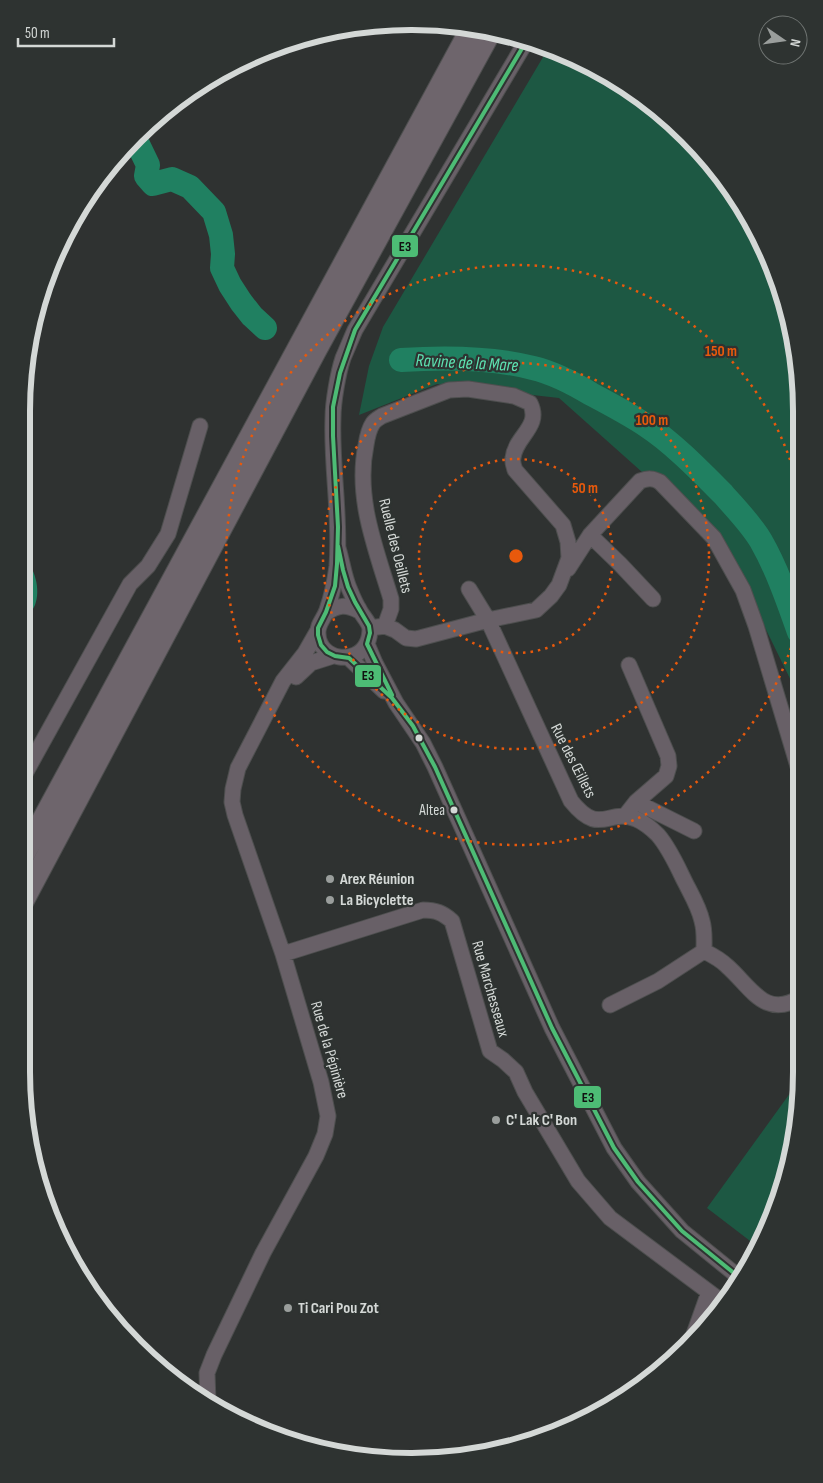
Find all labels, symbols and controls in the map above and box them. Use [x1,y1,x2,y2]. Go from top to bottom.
scale bar [18,15,114,47]
north arrow [758,15,808,65]
text: 50 m [25,24,50,43]
text: N [786,37,804,48]
line badge: E3 [391,234,419,258]
text: E3 [399,238,411,255]
text: 150 m [705,342,737,361]
water label: Ravine de la Mare [415,350,519,376]
text: 100 m [636,411,668,430]
text: 50 m [572,479,598,498]
street label: Ruelle des Oeillets [374,497,416,596]
centre of rings [507,547,525,565]
line badge: E3 [354,664,382,688]
text: E3 [362,667,374,684]
street label: Rue des Œillets [546,721,600,802]
unlabelled marker [414,733,424,743]
place label: Altea [418,801,445,820]
marker: Altea [449,805,459,815]
place label: Arex Réunion [339,870,414,889]
marker: Arex Réunion [324,873,336,885]
place label: La Bicyclette [340,891,414,910]
marker: La Bicyclette [324,894,336,906]
street label: Rue Marchesseaux [467,939,513,1039]
street label: Rue de la Pépinière [306,999,352,1101]
line badge: E3 [573,1085,602,1109]
text: E3 [582,1089,594,1106]
place label: C' Lak C' Bon [506,1111,577,1130]
marker: C' Lak C' Bon [490,1114,502,1126]
place label: Ti Cari Pou Zot [298,1299,379,1318]
marker: Ti Cari Pou Zot [282,1302,294,1314]

